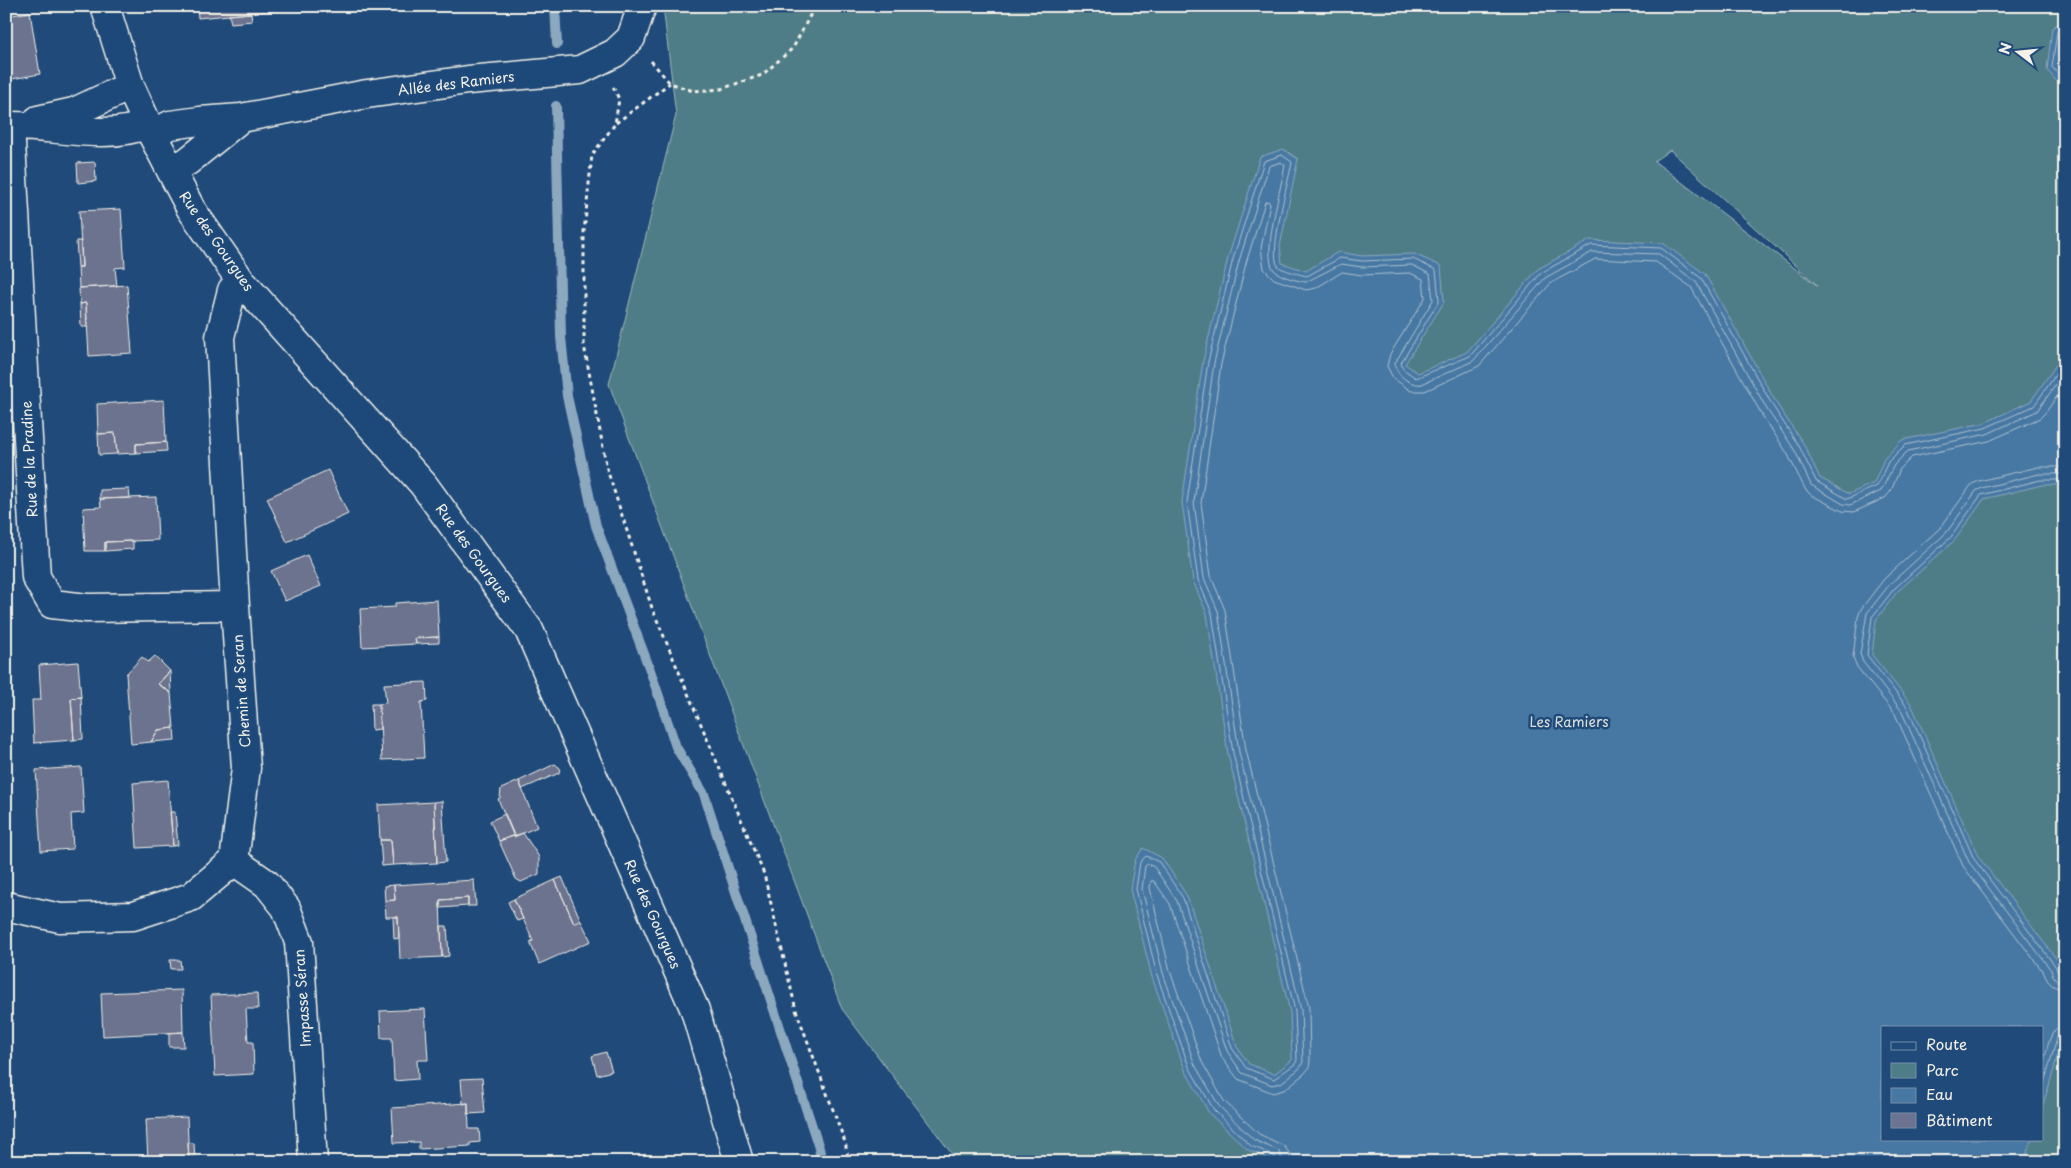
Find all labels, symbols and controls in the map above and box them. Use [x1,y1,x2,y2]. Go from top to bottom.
north arrow [1994,28,2044,78]
text: N [1993,40,2017,57]
street label: Allée des Ramiers [396,65,516,101]
street label: Rue des Gourgues [175,187,259,295]
street label: Rue de la Pradine [15,400,43,518]
street label: Rue des Gourgues [431,499,517,607]
street label: Chemin de Seran [227,634,255,748]
park label: Les Ramiers [1529,711,1609,732]
street label: Rue des Gourgues [619,856,687,972]
street label: Impasse Séran [288,948,316,1048]
legend [1881,1026,2044,1140]
text: Route [1926,1032,1967,1055]
text: Parc [1926,1058,1959,1081]
text: Eau [1926,1082,1953,1105]
text: Bâtiment [1926,1108,1993,1131]

